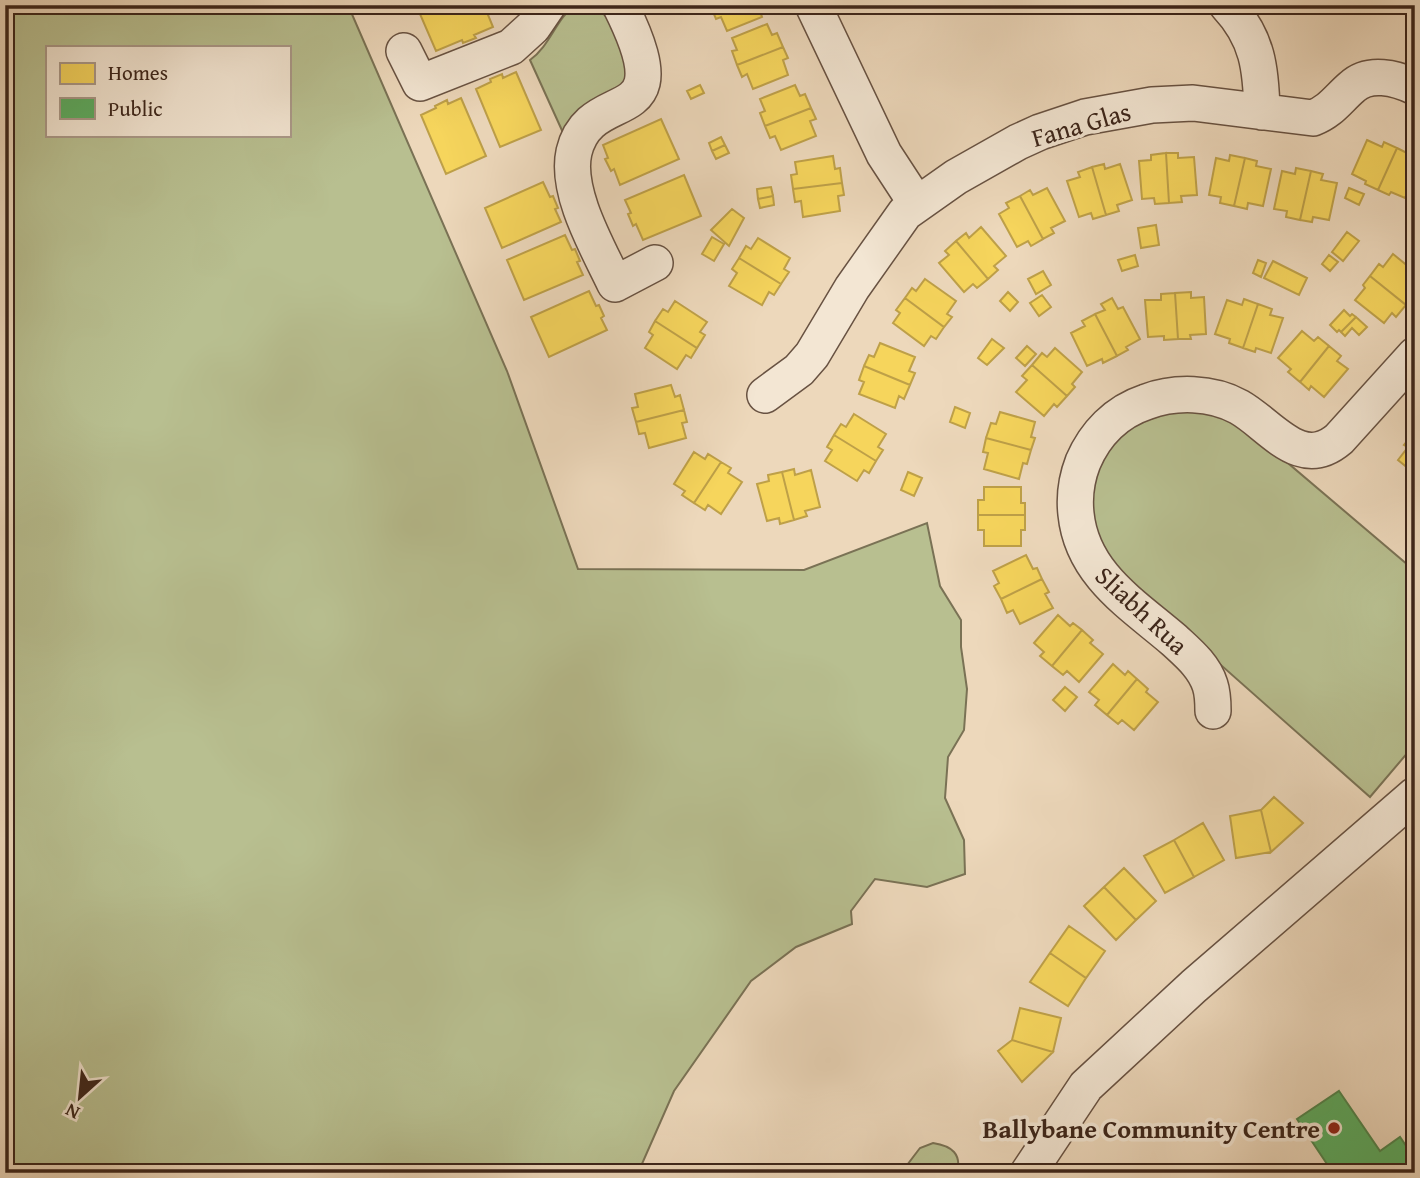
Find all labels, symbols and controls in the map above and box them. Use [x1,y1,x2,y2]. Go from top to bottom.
legend [46,46,290,136]
text: Homes [108,57,168,88]
street label: Fana Glas [1027,91,1135,157]
text: Public [108,93,163,124]
street label: Sliabh Rua [1087,557,1198,664]
north arrow [46,1062,116,1132]
text: N [60,1097,84,1128]
place label: Ballybane Community Centre [982,1109,1320,1148]
marker: Ballybane Community Centre [1326,1120,1342,1136]

